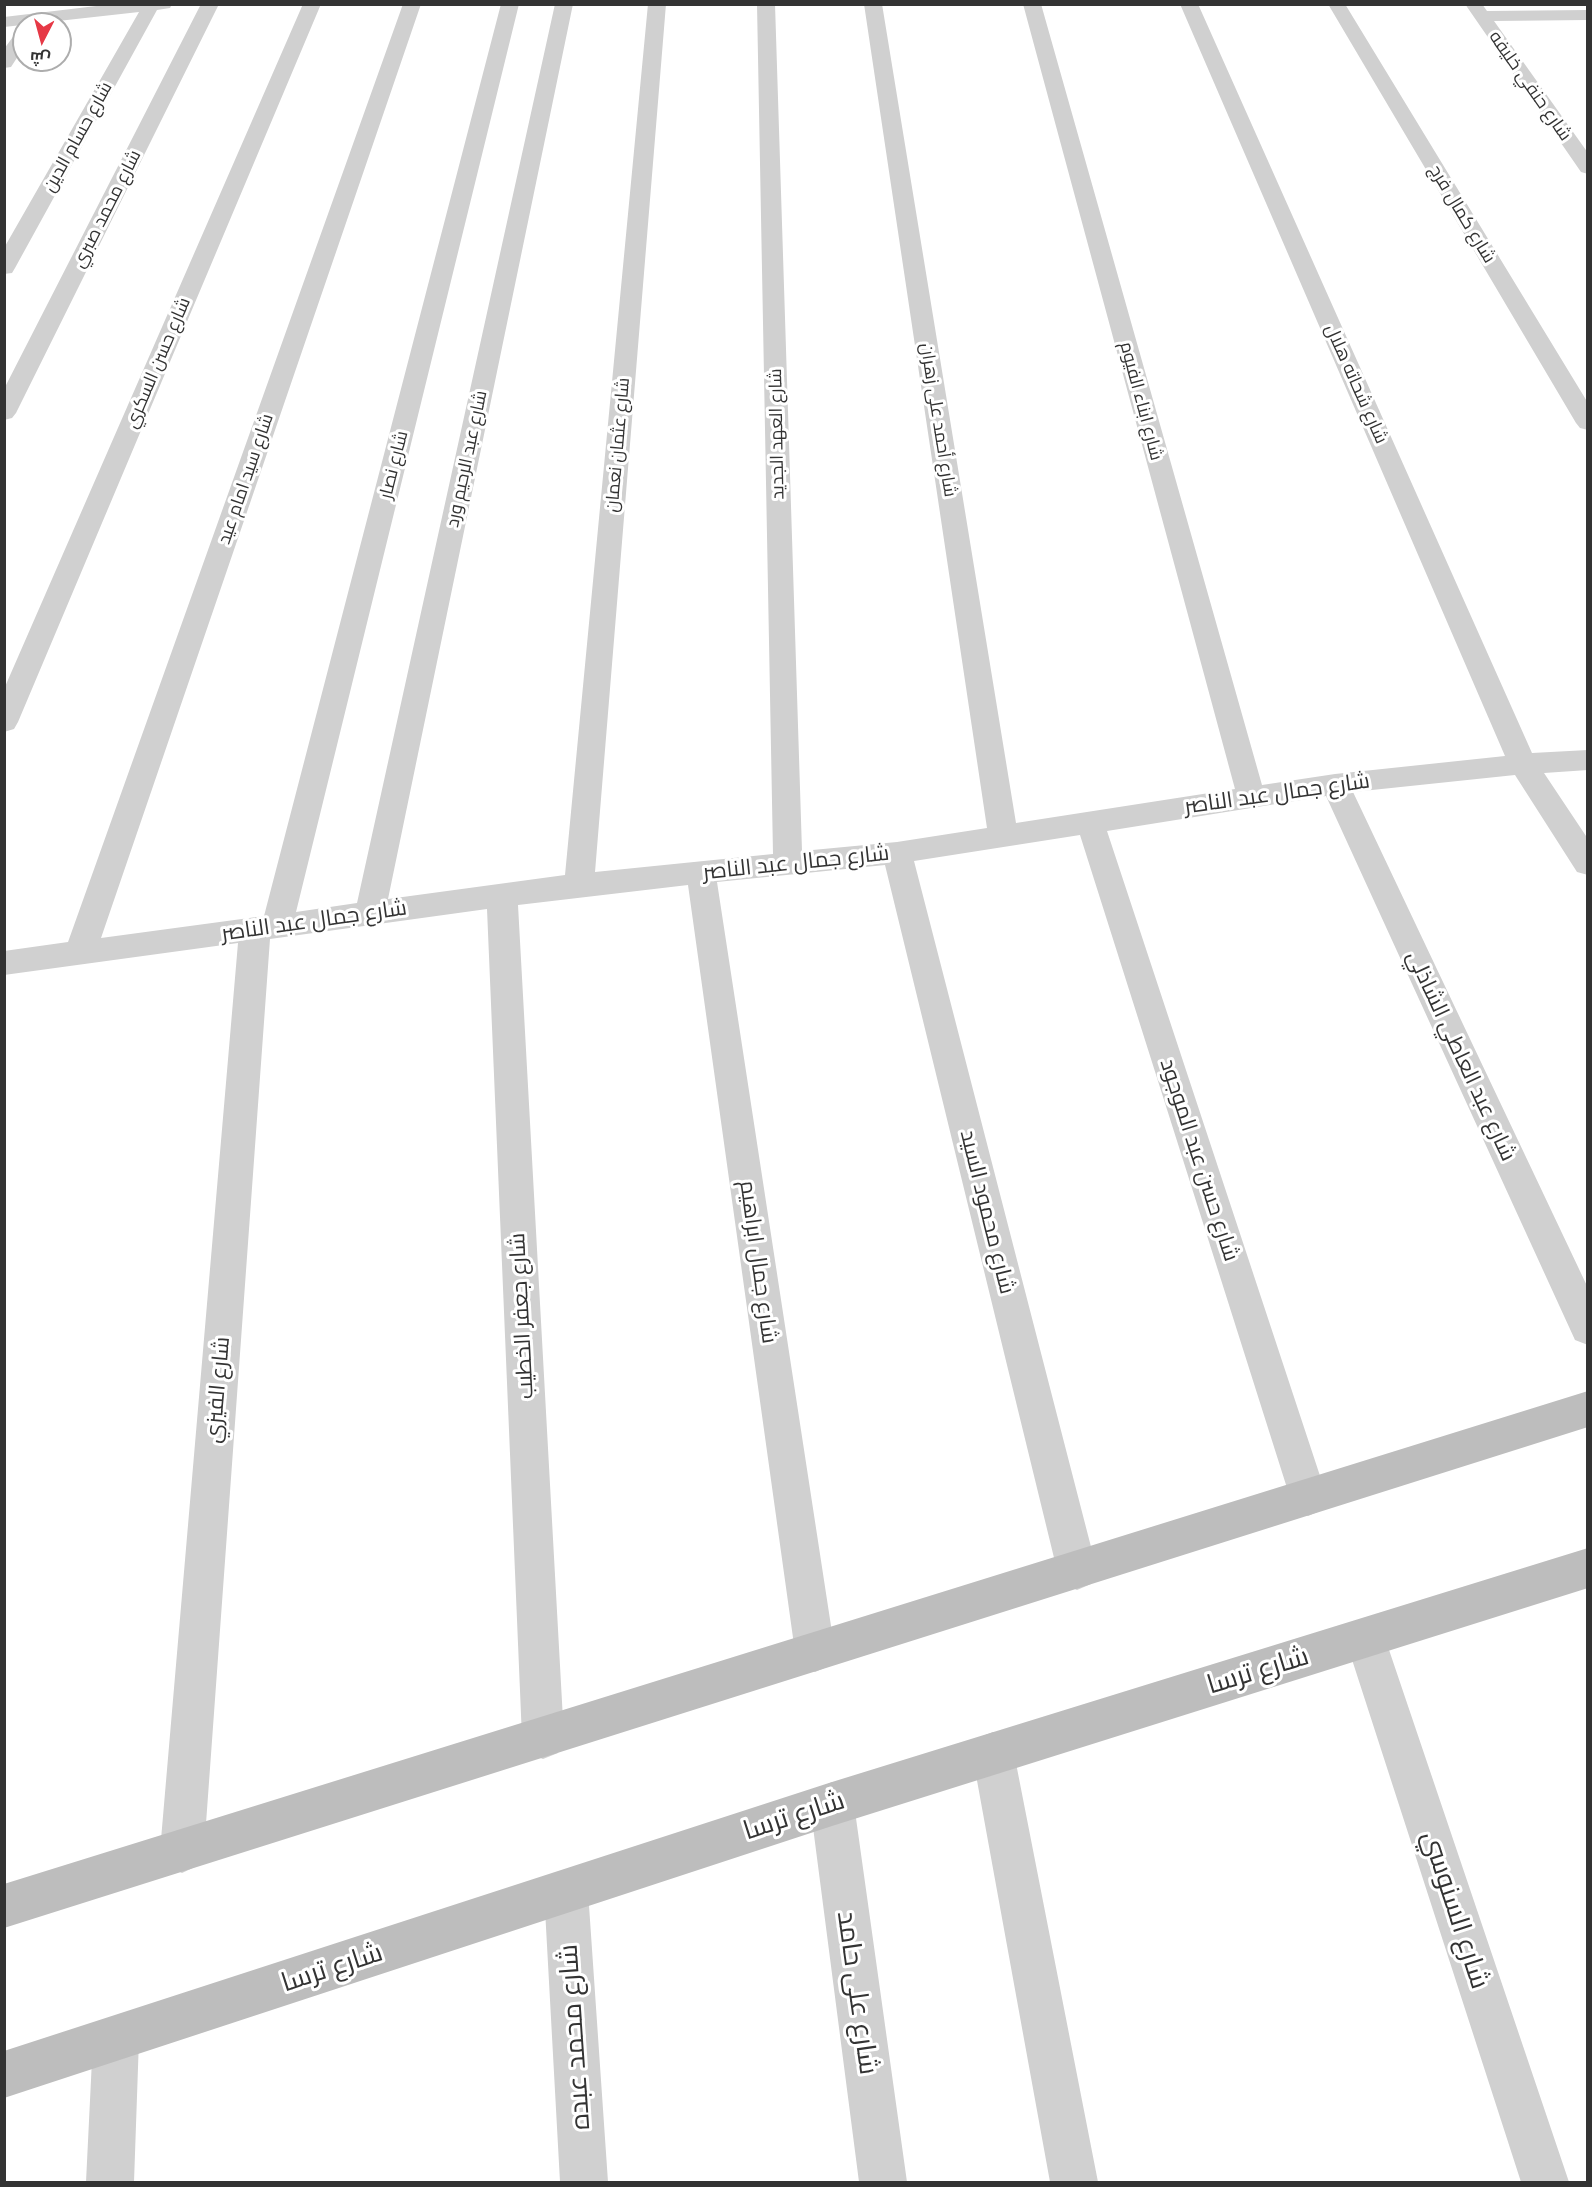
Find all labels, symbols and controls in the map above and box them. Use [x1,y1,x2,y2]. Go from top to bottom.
north arrow [12,12,72,72]
street label: شارع حنفي خليفه [1484,27,1576,145]
text: ش [29,48,51,69]
street label: شارع حسام الدين [39,78,117,196]
street label: شارع محمد صبري [68,146,146,272]
street label: شارع كمال فرج [1424,161,1500,267]
street label: شارع حسن السكري [121,294,195,432]
street label: شارع شحاته هلال [1320,321,1392,447]
street label: شارع ابناء الفيوم [1115,339,1167,463]
street label: شارع أحمد على زهران [915,341,961,499]
street label: شارع العهد الجديد [765,368,789,500]
street label: شارع عثمان نعمان [601,377,635,513]
street label: شارع عبد الرحيم ورد [442,389,492,529]
street label: شارع سيد امام عيد [214,411,278,547]
street label: شارع نصار [375,429,413,501]
street label: شارع جمال عبد الناصر [1182,768,1372,820]
street label: شارع جمال عبد الناصر [702,840,890,886]
street label: شارع جمال عبد الناصر [219,895,409,947]
street label: شارع عبد العاطي الشاذلي [1401,947,1521,1165]
street label: شارع حسن عبد الموجود [1154,1055,1244,1265]
street label: شارع محمود السيد [954,1127,1020,1297]
street label: شارع جمال ابراهيم [733,1179,783,1345]
street label: شارع جعفر الخطيب [504,1232,540,1400]
street label: شارع الفيزي [200,1336,236,1444]
street label: شارع ترسا [1203,1640,1313,1702]
street label: شارع ترسا [739,1784,849,1848]
street label: شارع السنوسي [1414,1827,1496,1993]
street label: شارع على حامد [829,1909,885,2077]
street label: شارع ترسا [277,1936,387,2000]
street label: شارع محمد عبده [552,1943,598,2131]

